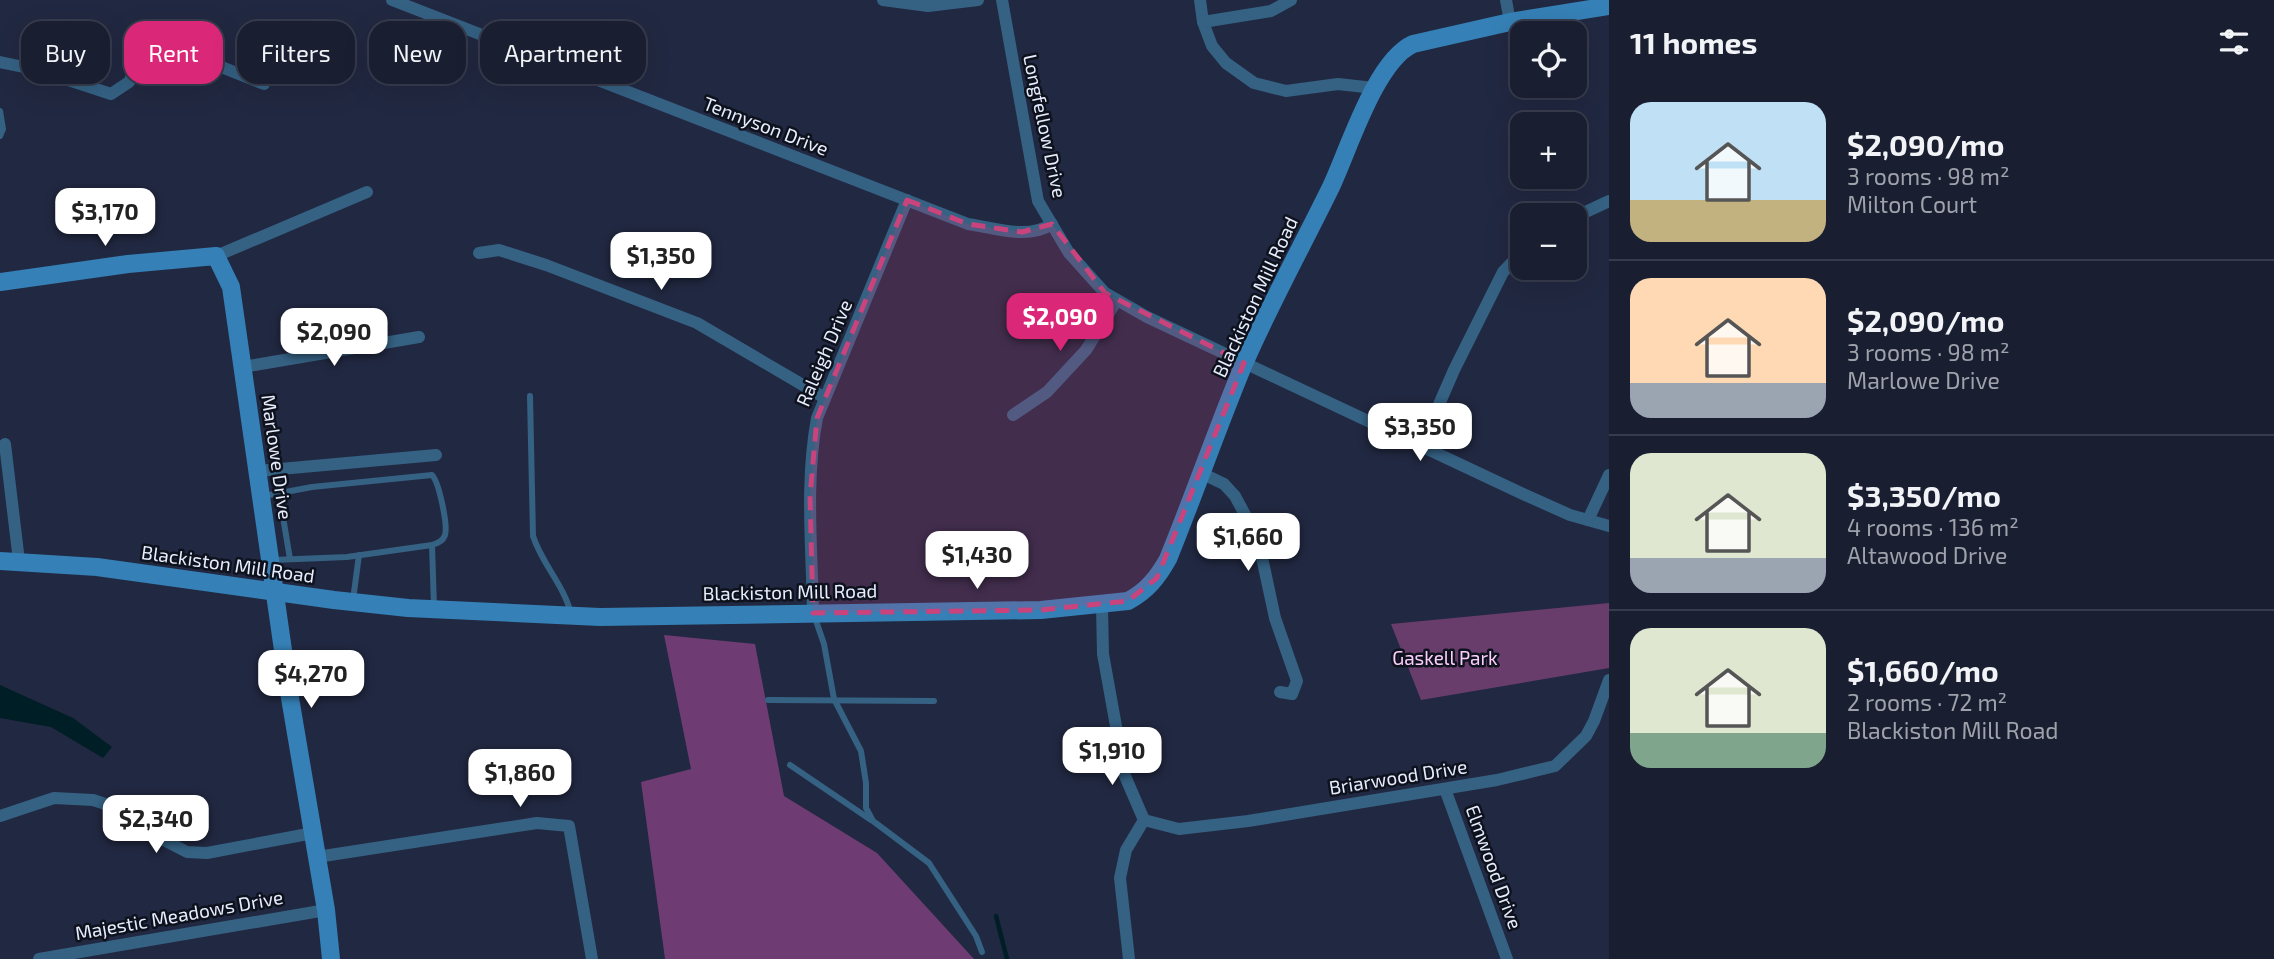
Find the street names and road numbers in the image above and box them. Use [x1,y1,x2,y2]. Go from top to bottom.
street label: Longfellow Drive [1019,52,1072,200]
street label: Tennyson Drive [700,91,832,160]
street label: Blackiston Mill Road [1207,213,1302,381]
street label: Raleigh Drive [791,296,856,410]
street label: Marlowe Drive [257,393,298,521]
street label: Blackiston Mill Road [140,540,316,587]
street label: Blackiston Mill Road [702,578,878,605]
street label: Briarwood Drive [1327,754,1469,799]
street label: Elmwood Drive [1461,802,1528,932]
street label: Majestic Meadows Drive [73,885,285,944]

